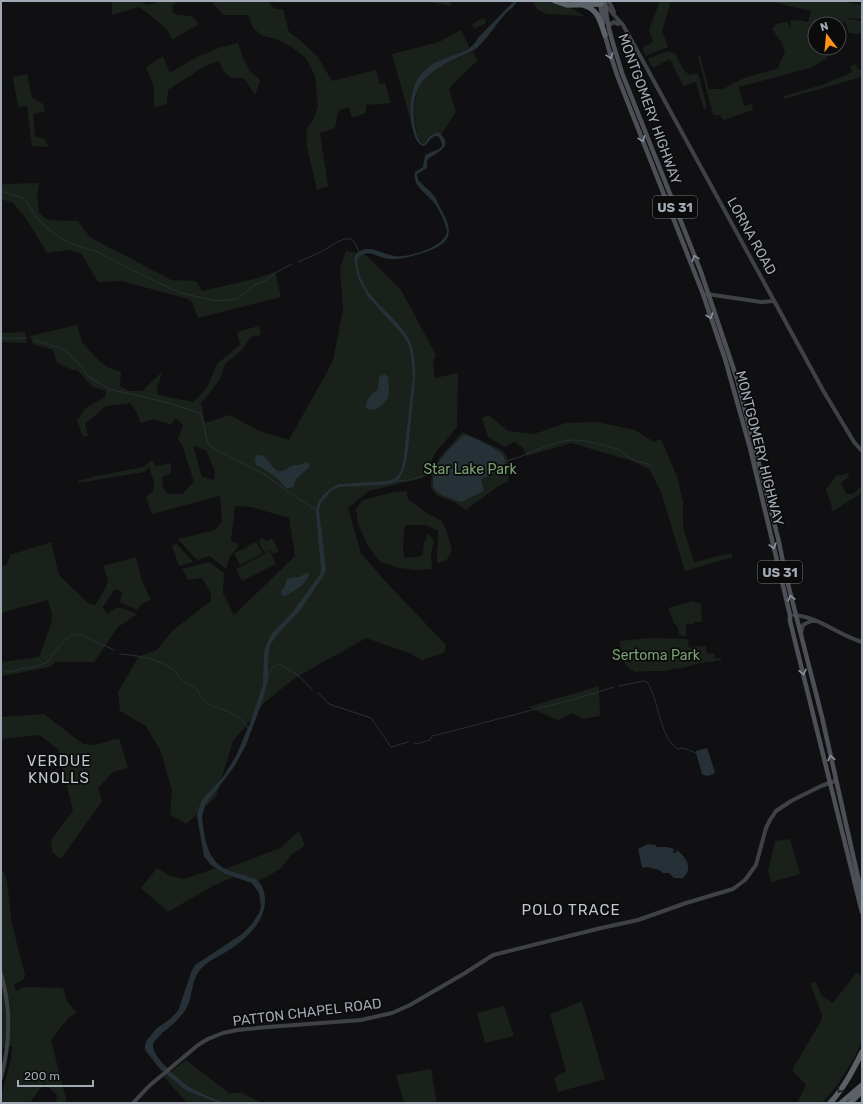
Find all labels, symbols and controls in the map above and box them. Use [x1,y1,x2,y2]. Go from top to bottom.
north arrow [807,16,847,56]
text: N [819,20,830,34]
street label: MONTGOMERY HIGHWAY [614,31,685,187]
one-way arrow [606,52,614,59]
one-way arrow [637,134,645,142]
street label: LORNA ROAD [723,194,780,278]
road number: US 31 [653,196,697,218]
one-way arrow [691,255,699,262]
one-way arrow [706,312,714,319]
street label: MONTGOMERY HIGHWAY [732,369,787,527]
park label: Star Lake Park [423,461,517,478]
one-way arrow [769,543,777,549]
road number: US 31 [758,561,802,583]
one-way arrow [788,595,796,601]
park label: Sertoma Park [612,647,701,664]
one-way arrow [799,669,807,675]
district label: VERDUE KNOLLS [27,752,91,787]
one-way arrow [827,755,835,761]
district label: POLO TRACE [522,901,620,919]
street label: PATTON CHAPEL ROAD [232,995,383,1030]
scale bar [18,1062,93,1088]
text: 200 m [24,1069,60,1083]
one-way arrow [838,1086,845,1093]

